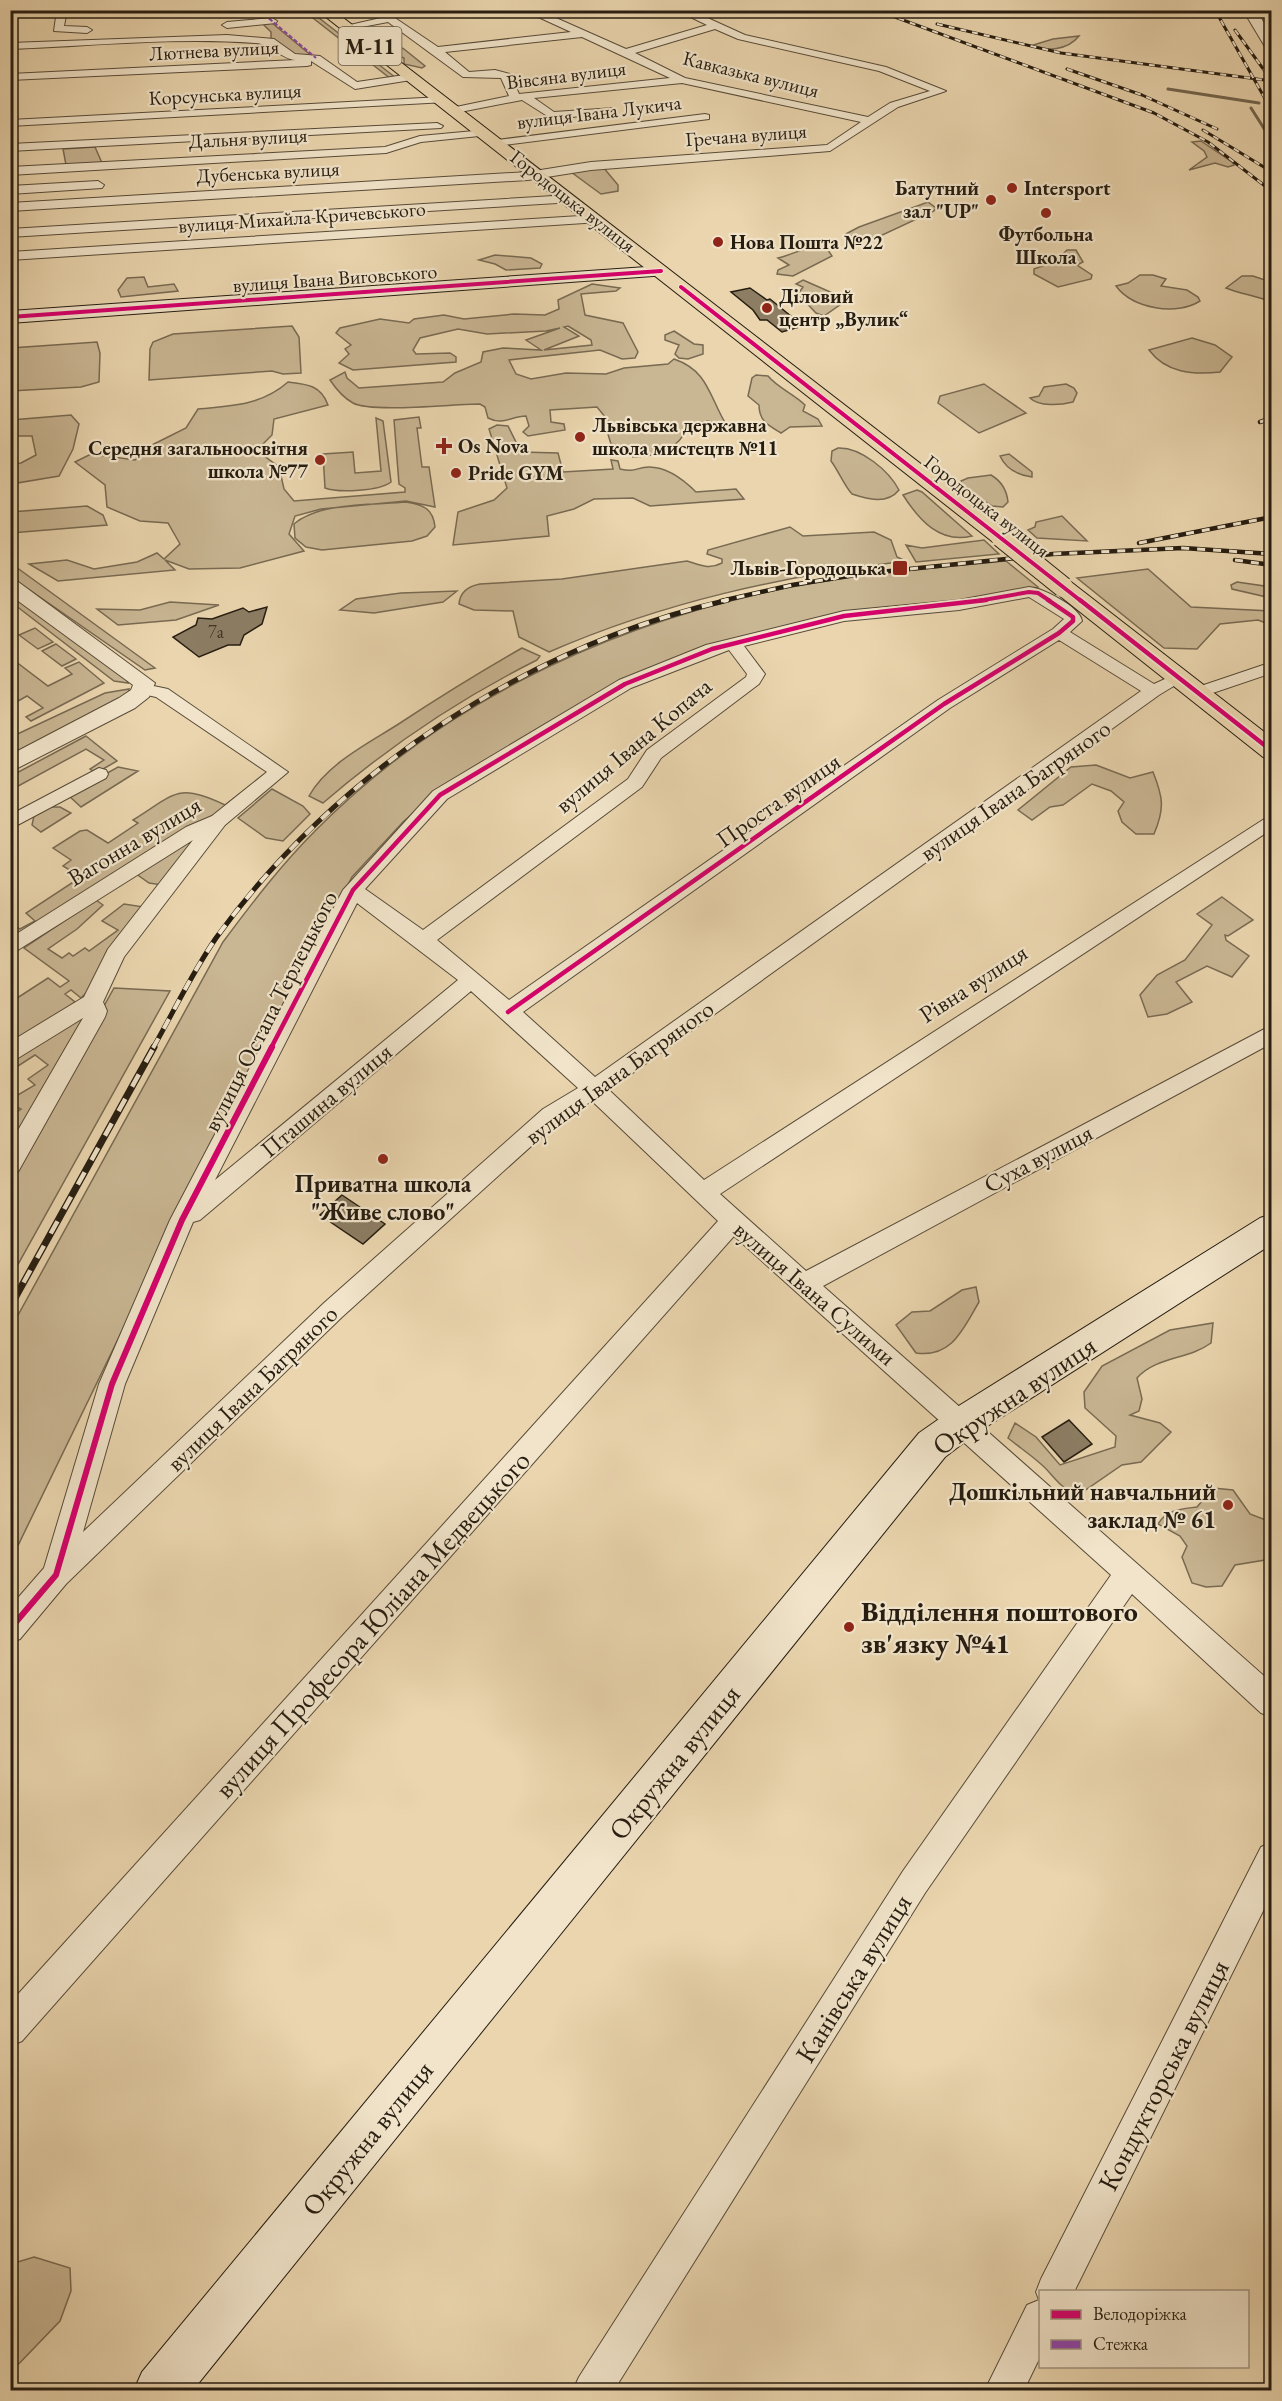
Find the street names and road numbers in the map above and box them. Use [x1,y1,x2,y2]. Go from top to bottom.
road number: М-11 [338,27,401,65]
street label: Лютнева вулиця [148,34,280,66]
street label: Кавказька вулиця [680,45,822,103]
street label: Вівсяна вулиця [505,55,627,95]
street label: Корсунська вулиця [148,77,302,111]
street label: вулиця Івана Лукича [515,89,683,135]
street label: Гречана вулиця [684,118,808,152]
street label: Дальня вулиця [188,122,308,154]
street label: Городоцька вулиця [505,144,641,258]
street label: Дубенська вулиця [196,155,340,189]
street label: вулиця Михайла Кричевського [177,195,427,239]
street label: вулиця Івана Виговського [232,258,438,298]
street label: Городоцька вулиця [919,449,1055,563]
street label: вулиця Івана Копача [548,670,718,820]
street label: вулиця Івана Багряного [913,712,1117,868]
street label: Проста вулиця [710,746,847,854]
street label: Вагонна вулиця [62,789,207,893]
street label: вулиця Остапа Терлецького [196,885,344,1137]
street label: Рівна вулиця [913,936,1033,1030]
street label: вулиця Івана Багряного [518,993,720,1151]
street label: Пташина вулиця [254,1036,398,1164]
street label: Суха вулиця [978,1116,1098,1200]
street label: вулиця Івана Сулими [727,1214,903,1372]
street label: вулиця Івана Багряного [160,1298,344,1478]
street label: Окружна вулиця [925,1327,1103,1463]
street label: вулиця Професора Юліана Медвецького [206,1443,538,1805]
street label: Окружна вулиця [600,1677,748,1847]
street label: Канівська вулиця [787,1887,919,2069]
street label: Кондукторська вулиця [1089,1953,1237,2197]
street label: Окружна вулиця [293,2053,441,2223]

